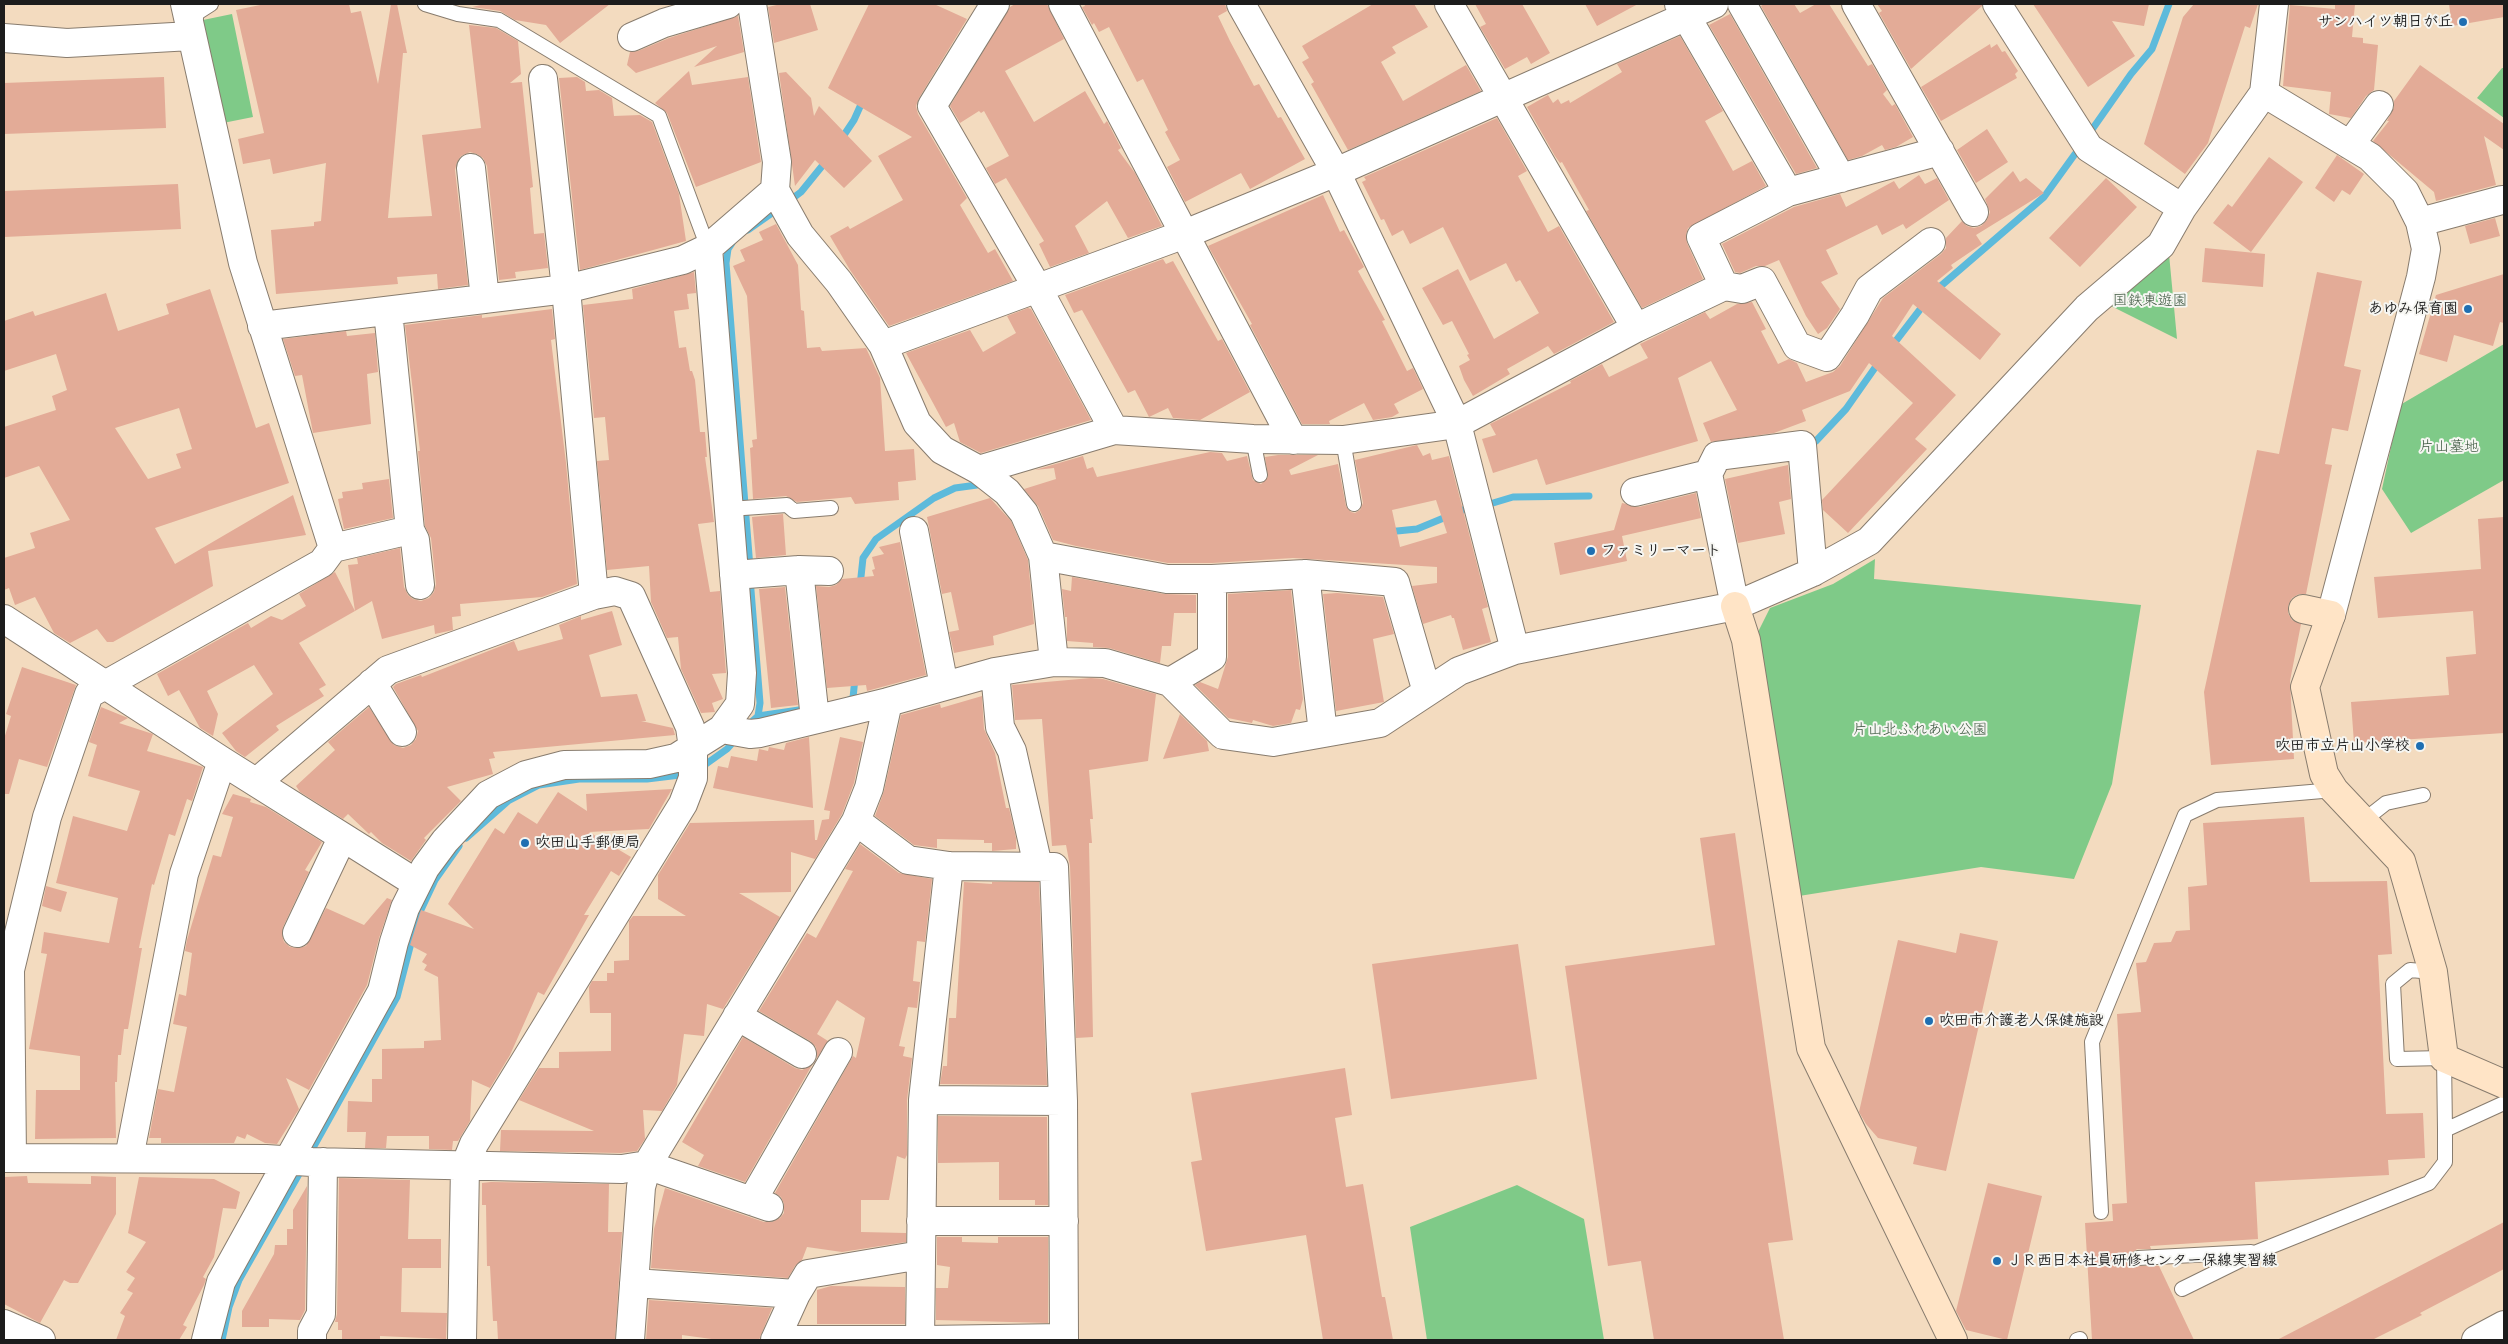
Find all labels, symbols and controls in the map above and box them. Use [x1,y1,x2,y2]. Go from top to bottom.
place label: サンハイツ朝日が丘 [2318,13,2453,31]
marker: サンハイツ朝日が丘 [2457,16,2469,28]
park label: 国鉄東遊園 [2113,292,2187,310]
place label: あゆみ保育園 [2368,300,2458,318]
marker: あゆみ保育園 [2462,303,2474,315]
park label: 片山墓地 [2419,438,2479,456]
place label: ファミリーマート [1601,542,1721,560]
marker: ファミリーマート [1585,545,1597,557]
park label: 片山北ふれあい公園 [1853,721,1987,739]
place label: 吹田市立片山小学校 [2275,737,2410,755]
marker: 吹田市立片山小学校 [2414,740,2426,752]
place label: 吹田山手郵便局 [535,834,640,852]
marker: 吹田山手郵便局 [519,837,531,849]
place label: 吹田市介護老人保健施設 [1939,1012,2104,1030]
marker: 吹田市介護老人保健施設 [1923,1015,1935,1027]
place label: ＪＲ西日本社員研修センター保線実習線 [2007,1252,2277,1270]
marker: ＪＲ西日本社員研修センター保線実習線 [1991,1255,2003,1267]

